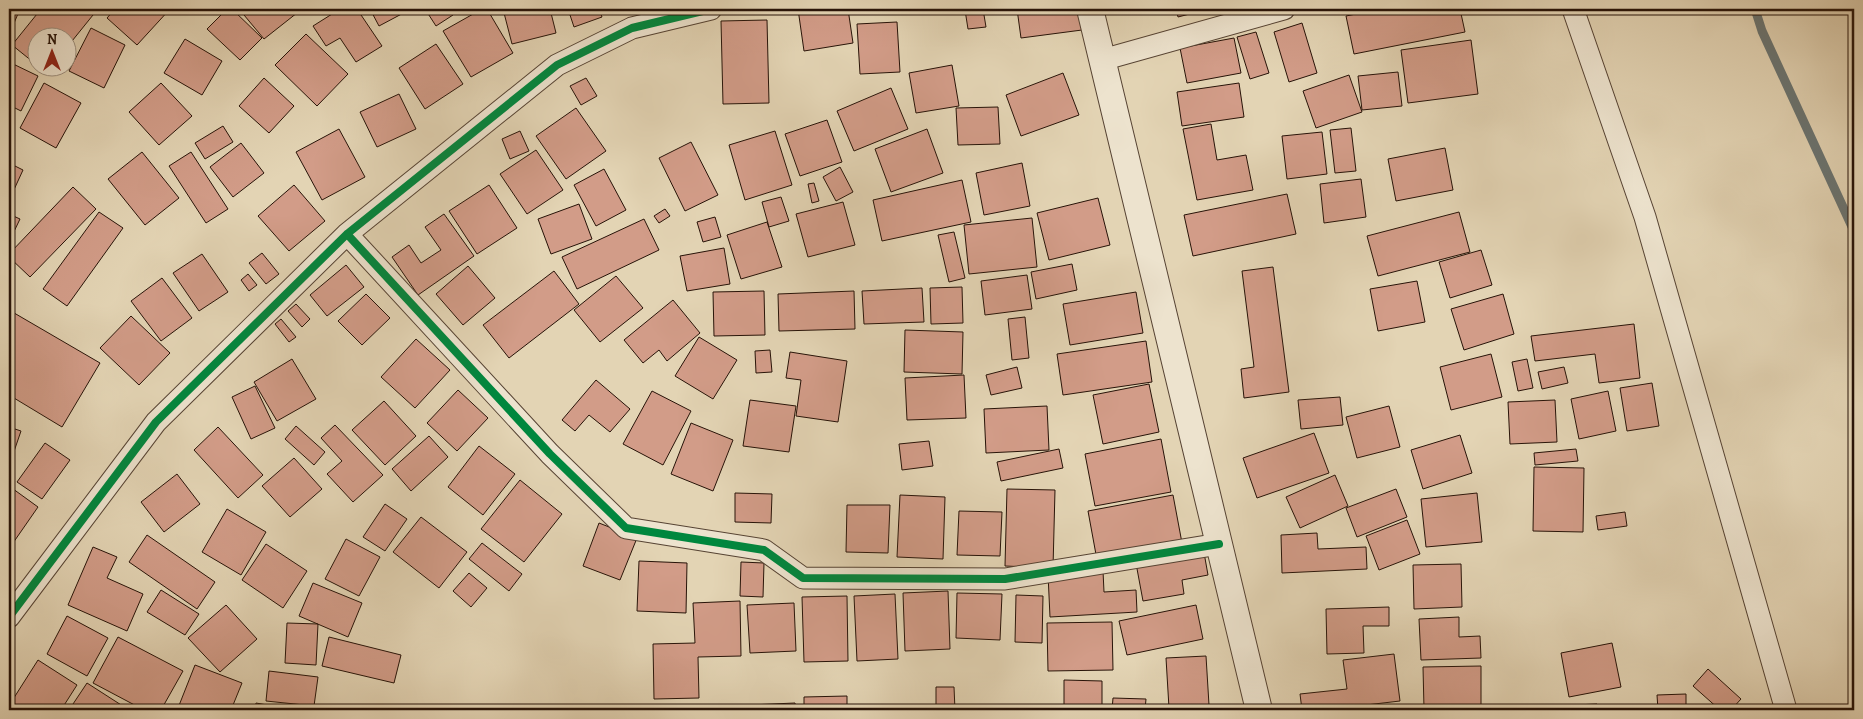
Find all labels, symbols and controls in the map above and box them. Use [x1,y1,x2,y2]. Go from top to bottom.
north arrow [28,28,78,78]
text: N [47,30,57,49]

